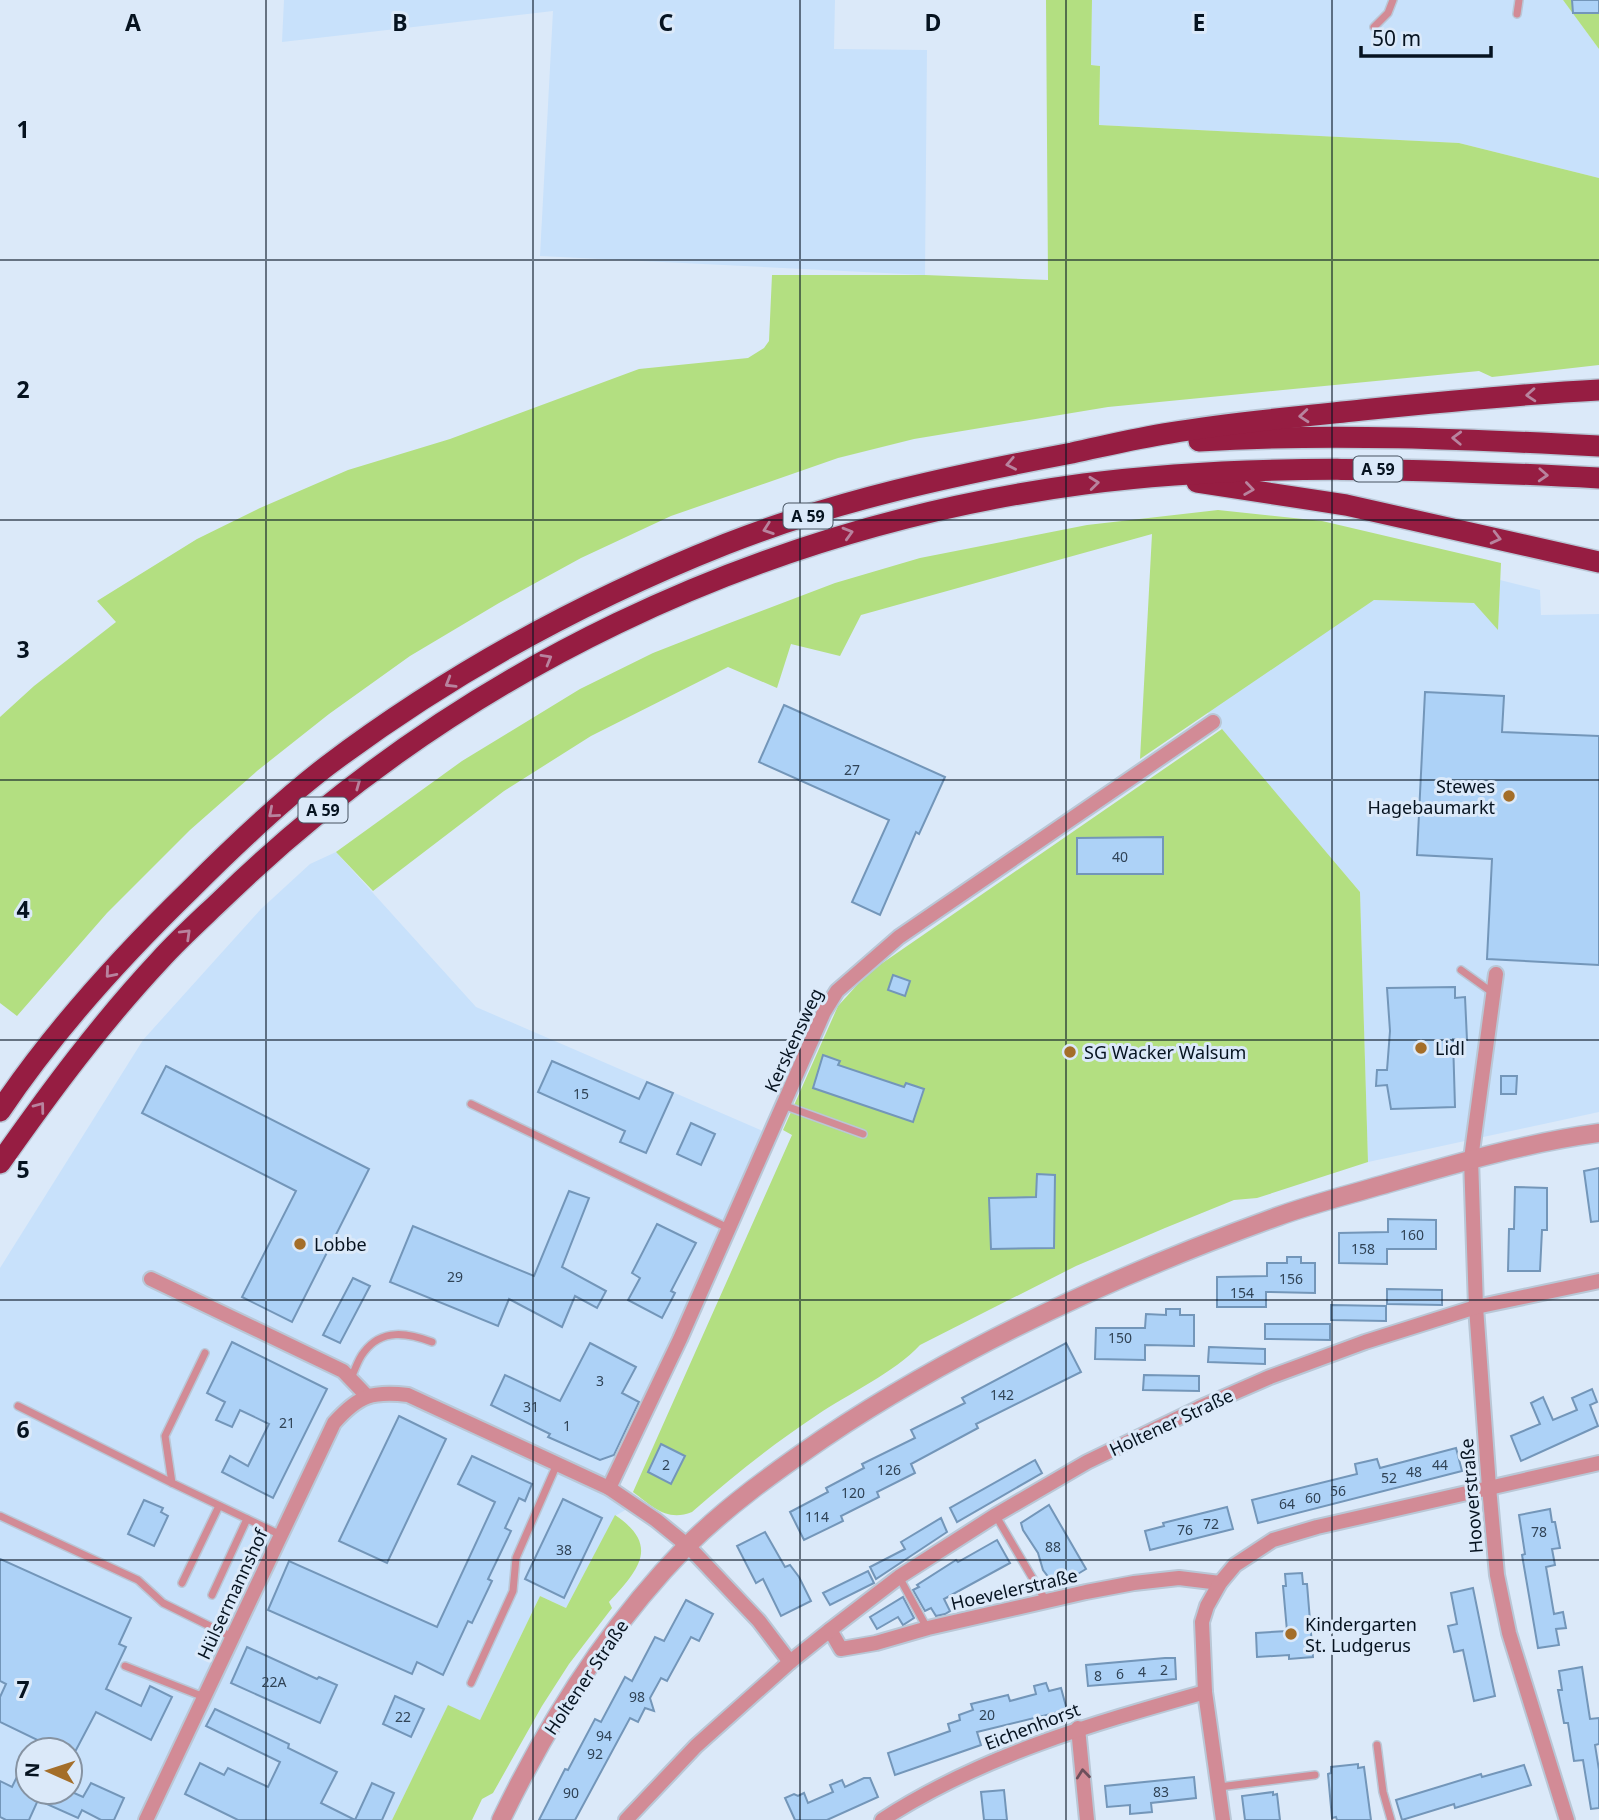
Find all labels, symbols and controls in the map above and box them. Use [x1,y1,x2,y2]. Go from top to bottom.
text: A [125,6,141,38]
text: B [392,6,408,38]
text: C [659,6,674,38]
text: D [925,6,941,38]
text: E [1193,6,1205,38]
scale bar [1361,14,1490,58]
text: 50 m [1372,24,1421,52]
text: 1 [16,113,30,145]
text: 2 [16,373,30,405]
one-way arrow [1525,387,1536,402]
one-way arrow [1299,408,1310,423]
one-way arrow [1452,431,1463,446]
one-way arrow [1005,456,1017,471]
road number: A 59 [1354,456,1402,482]
one-way arrow [1538,467,1549,482]
one-way arrow [1089,476,1100,491]
one-way arrow [1243,482,1255,497]
road number: A 59 [784,503,832,528]
one-way arrow [762,521,775,535]
one-way arrow [841,527,853,542]
one-way arrow [1490,530,1502,544]
text: 3 [16,633,30,665]
one-way arrow [539,654,552,667]
one-way arrow [444,674,457,687]
house number: 27 [844,760,860,779]
place label: Stewes Hagebaumarkt [1368,774,1496,819]
one-way arrow [348,779,361,791]
marker: Stewes Hagebaumarkt [1501,788,1517,804]
road number: A 59 [298,797,348,822]
one-way arrow [268,805,281,817]
house number: 40 [1112,847,1128,866]
text: 4 [16,893,30,925]
one-way arrow [178,929,191,942]
one-way arrow [106,964,118,977]
street label: Kerskensweg [758,984,828,1096]
place label: Lidl [1435,1036,1465,1060]
place label: SG Wacker Walsum [1084,1040,1246,1064]
marker: Lidl [1413,1040,1429,1056]
marker: SG Wacker Walsum [1062,1044,1078,1060]
house number: 15 [573,1084,589,1103]
one-way arrow [31,1102,44,1115]
text: 5 [16,1153,30,1185]
house number: 160 [1400,1225,1424,1244]
place label: Lobbe [314,1232,367,1256]
marker: Lobbe [292,1236,308,1252]
house number: 158 [1351,1239,1375,1258]
house number: 29 [447,1267,463,1286]
house number: 156 [1279,1269,1303,1288]
house number: 154 [1230,1283,1254,1302]
house number: 150 [1108,1328,1132,1347]
house number: 3 [596,1371,604,1390]
street label: Holtener Straße [1105,1383,1237,1461]
house number: 142 [990,1385,1014,1404]
house number: 31 [523,1397,539,1416]
text: 6 [16,1413,30,1445]
house number: 21 [279,1413,295,1432]
house number: 1 [563,1416,571,1435]
street label: Hooverstraße [1454,1438,1488,1554]
house number: 2 [662,1455,670,1474]
house number: 44 [1432,1455,1448,1474]
house number: 126 [877,1460,901,1479]
house number: 48 [1406,1462,1422,1481]
house number: 52 [1381,1468,1397,1487]
house number: 56 [1330,1481,1346,1500]
house number: 120 [841,1483,865,1502]
house number: 60 [1305,1488,1321,1507]
house number: 64 [1279,1494,1295,1513]
house number: 114 [805,1507,829,1526]
house number: 72 [1203,1514,1219,1533]
house number: 76 [1177,1520,1193,1539]
house number: 78 [1531,1522,1547,1541]
street label: Hülsermannshof [191,1524,273,1663]
house number: 88 [1045,1537,1061,1556]
house number: 38 [556,1540,572,1559]
street label: Hoevelerstraße [948,1563,1080,1615]
place label: Kindergarten St. Ludgerus [1305,1612,1417,1657]
street label: Holtener Straße [539,1615,633,1739]
marker: Kindergarten St. Ludgerus [1283,1626,1299,1642]
house number: 2 [1160,1660,1168,1679]
house number: 4 [1138,1662,1146,1681]
house number: 6 [1116,1664,1124,1683]
house number: 8 [1094,1666,1102,1685]
house number: 22A [262,1672,287,1691]
text: 7 [16,1673,30,1705]
house number: 98 [629,1687,645,1706]
street label: Eichenhorst [981,1697,1084,1755]
house number: 20 [979,1705,995,1724]
house number: 22 [395,1707,411,1726]
house number: 94 [596,1726,612,1745]
north arrow [14,1736,84,1806]
house number: 92 [587,1744,603,1763]
text: N [19,1762,45,1779]
one-way arrow [1076,1768,1091,1780]
house number: 83 [1153,1782,1169,1801]
house number: 90 [563,1783,579,1802]

